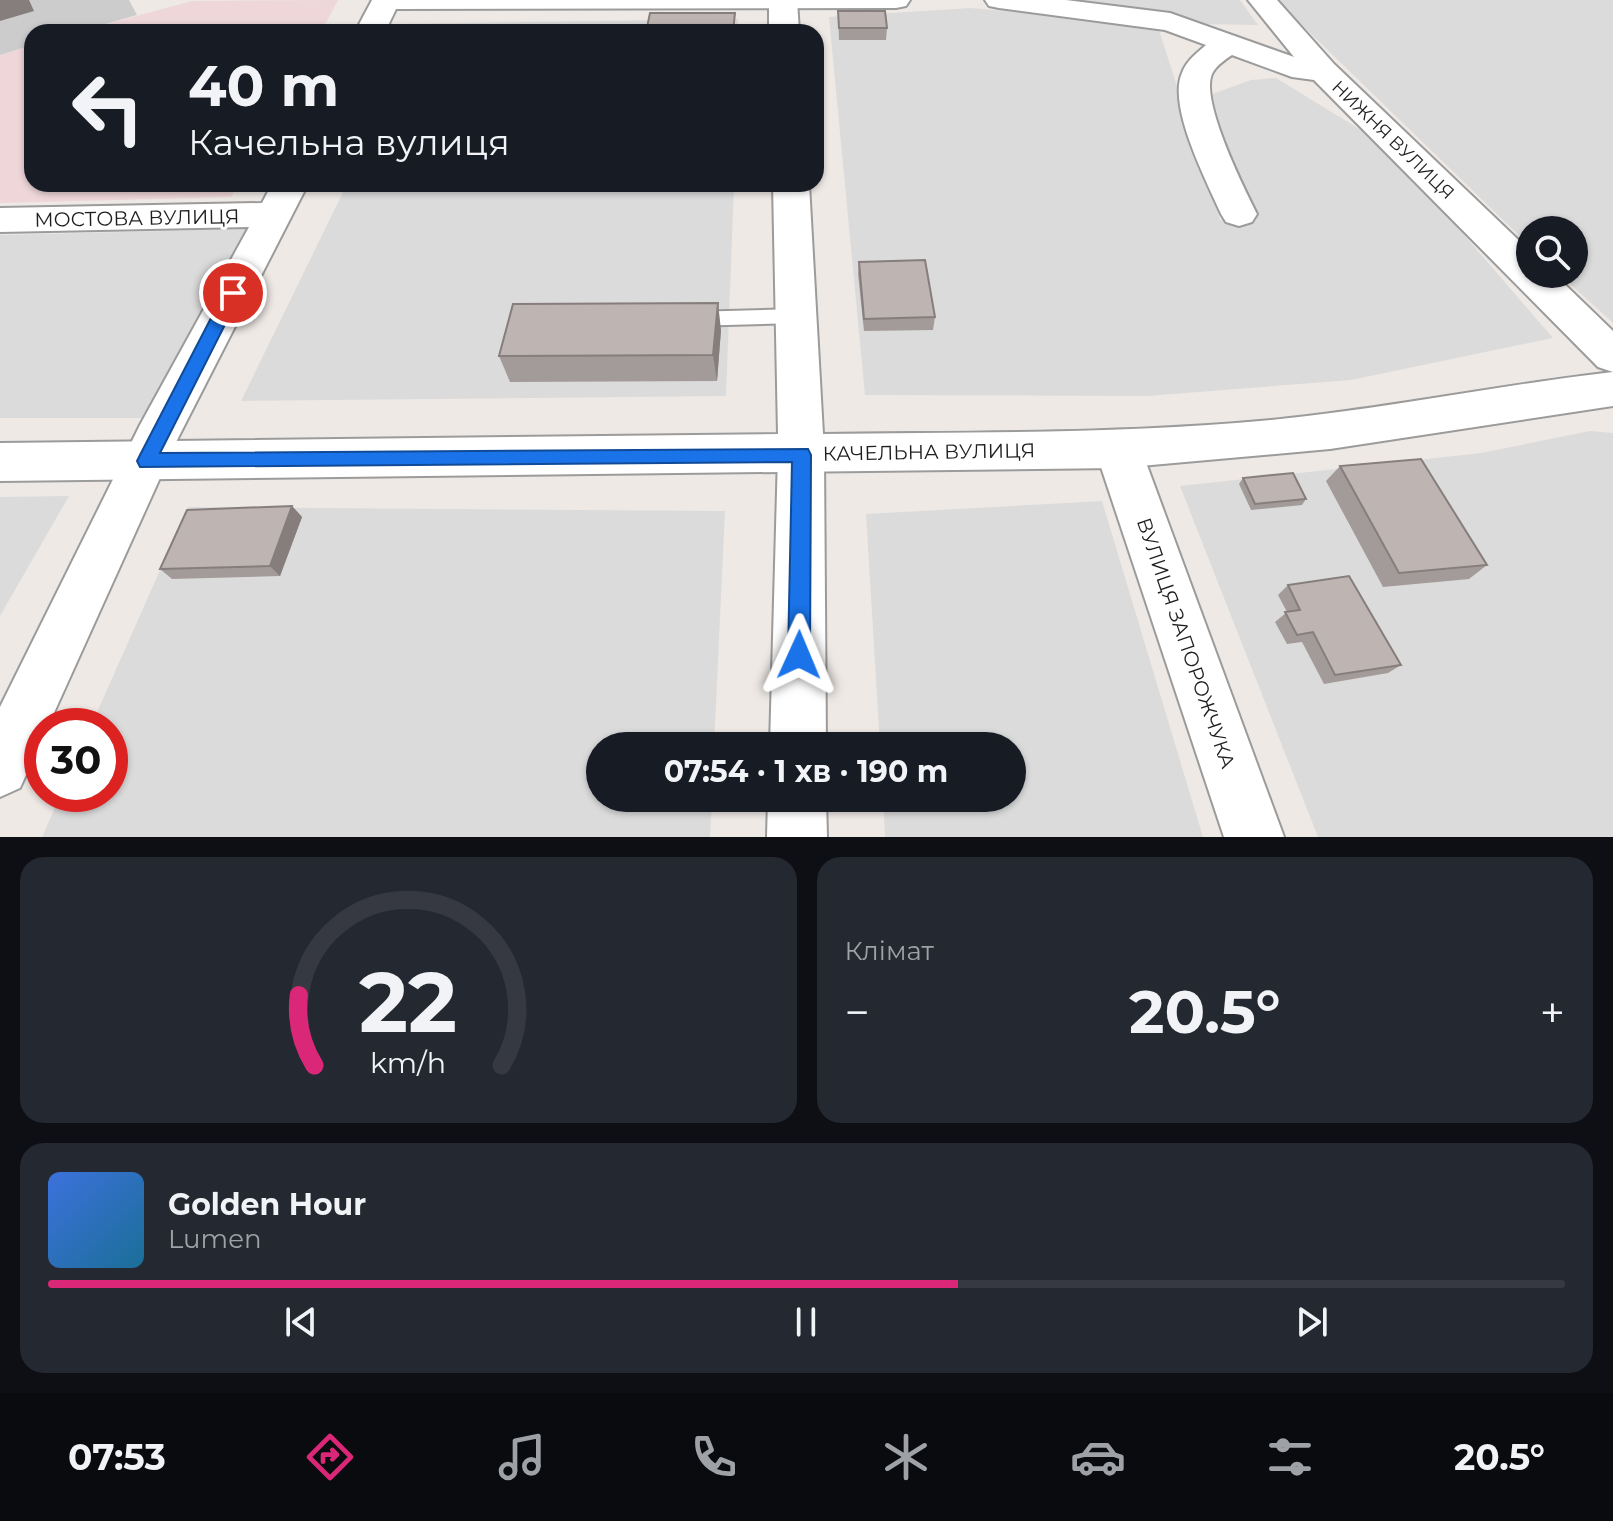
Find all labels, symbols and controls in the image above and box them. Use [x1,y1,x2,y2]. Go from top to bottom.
text: 40 m [188,52,339,120]
icon: left [56,56,160,160]
street label: НИЖНЯ ВУЛИЦЯ [1327,76,1459,204]
text: Качельна вулиця [188,120,510,164]
street label: МОСТОВА ВУЛИЦЯ [34,204,240,232]
map controls [1516,216,1588,288]
button: search [1516,216,1588,288]
pin [199,259,267,327]
icon: arrive [211,271,255,315]
street label: КАЧЕЛЬНА ВУЛИЦЯ [822,438,1036,466]
street label: ВУЛИЦЯ ЗАПОРОЖЧУКА [1132,514,1240,772]
position arrow [757,613,841,697]
speed limit sign: 30 [24,708,128,812]
text: 07:54 · 1 хв · 190 m [664,753,948,790]
text: Клімат [845,935,934,967]
text: 22 [359,951,457,1053]
text: 20.5° [1129,975,1280,1048]
text: − [845,985,870,1039]
text: + [1540,985,1565,1039]
text: km/h [370,1045,446,1080]
text: Golden Hour [168,1186,366,1223]
text: Lumen [168,1223,261,1255]
icon: previous [279,1300,323,1344]
icon: pause [784,1300,828,1344]
icon: next [1290,1300,1334,1344]
icon: directions [302,1429,358,1485]
icon: music [494,1429,550,1485]
icon: phone [686,1429,742,1485]
icon: climate [878,1429,934,1485]
icon: car [1070,1429,1126,1485]
icon: filters [1262,1429,1318,1485]
text: 07:53 [68,1435,166,1479]
text: 20.5° [1454,1435,1545,1479]

